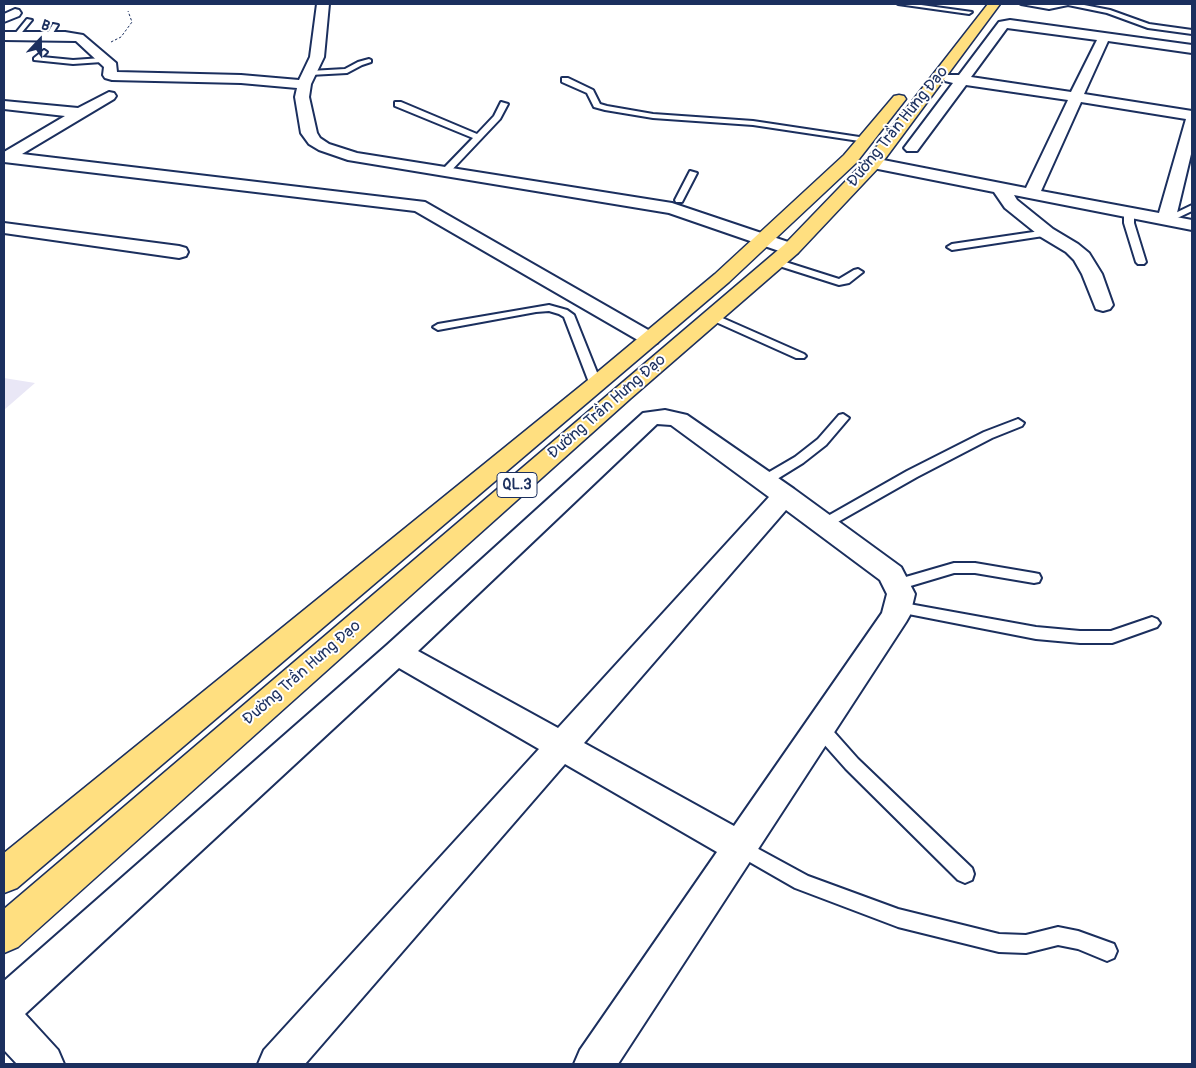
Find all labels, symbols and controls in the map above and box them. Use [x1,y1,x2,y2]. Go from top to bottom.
north arrow [15,15,65,65]
text: B [39,16,52,35]
street label: Đường Trần Hưng Đạo [843,63,953,191]
street label: Đường Trần Hưng Đạo [544,351,670,463]
road number: QL.3 [497,472,537,498]
street label: Đường Trần Hưng Đạo [239,617,365,729]

